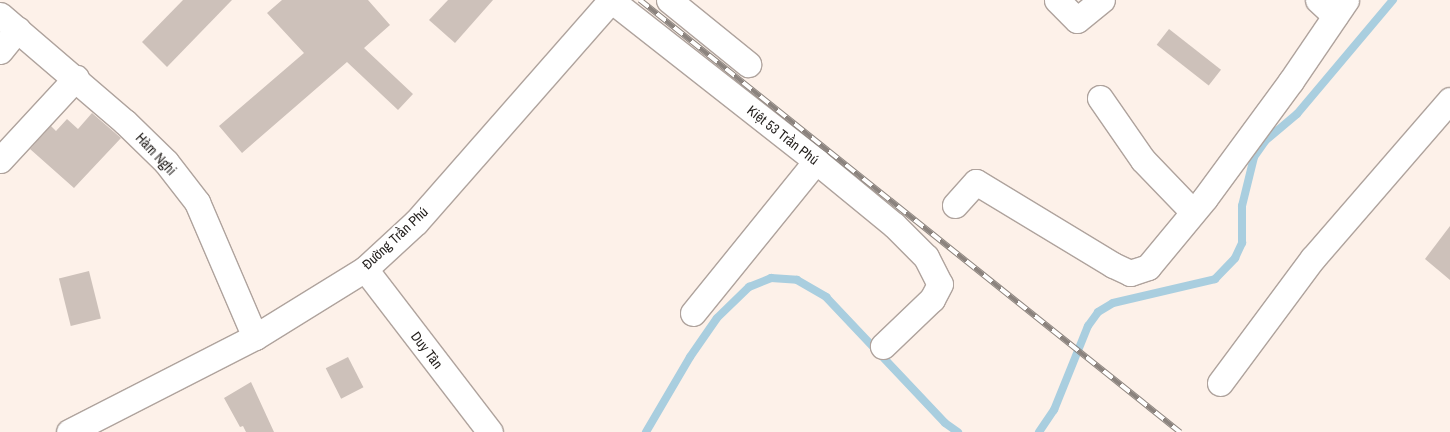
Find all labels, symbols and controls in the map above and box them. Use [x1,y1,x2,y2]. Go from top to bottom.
street label: Kiệt 53 Trần Phú [744,102,822,168]
street label: Hàm Nghi [132,129,180,179]
street label: Đường Trần Phú [359,203,431,273]
street label: Duy Tân [408,328,446,372]

